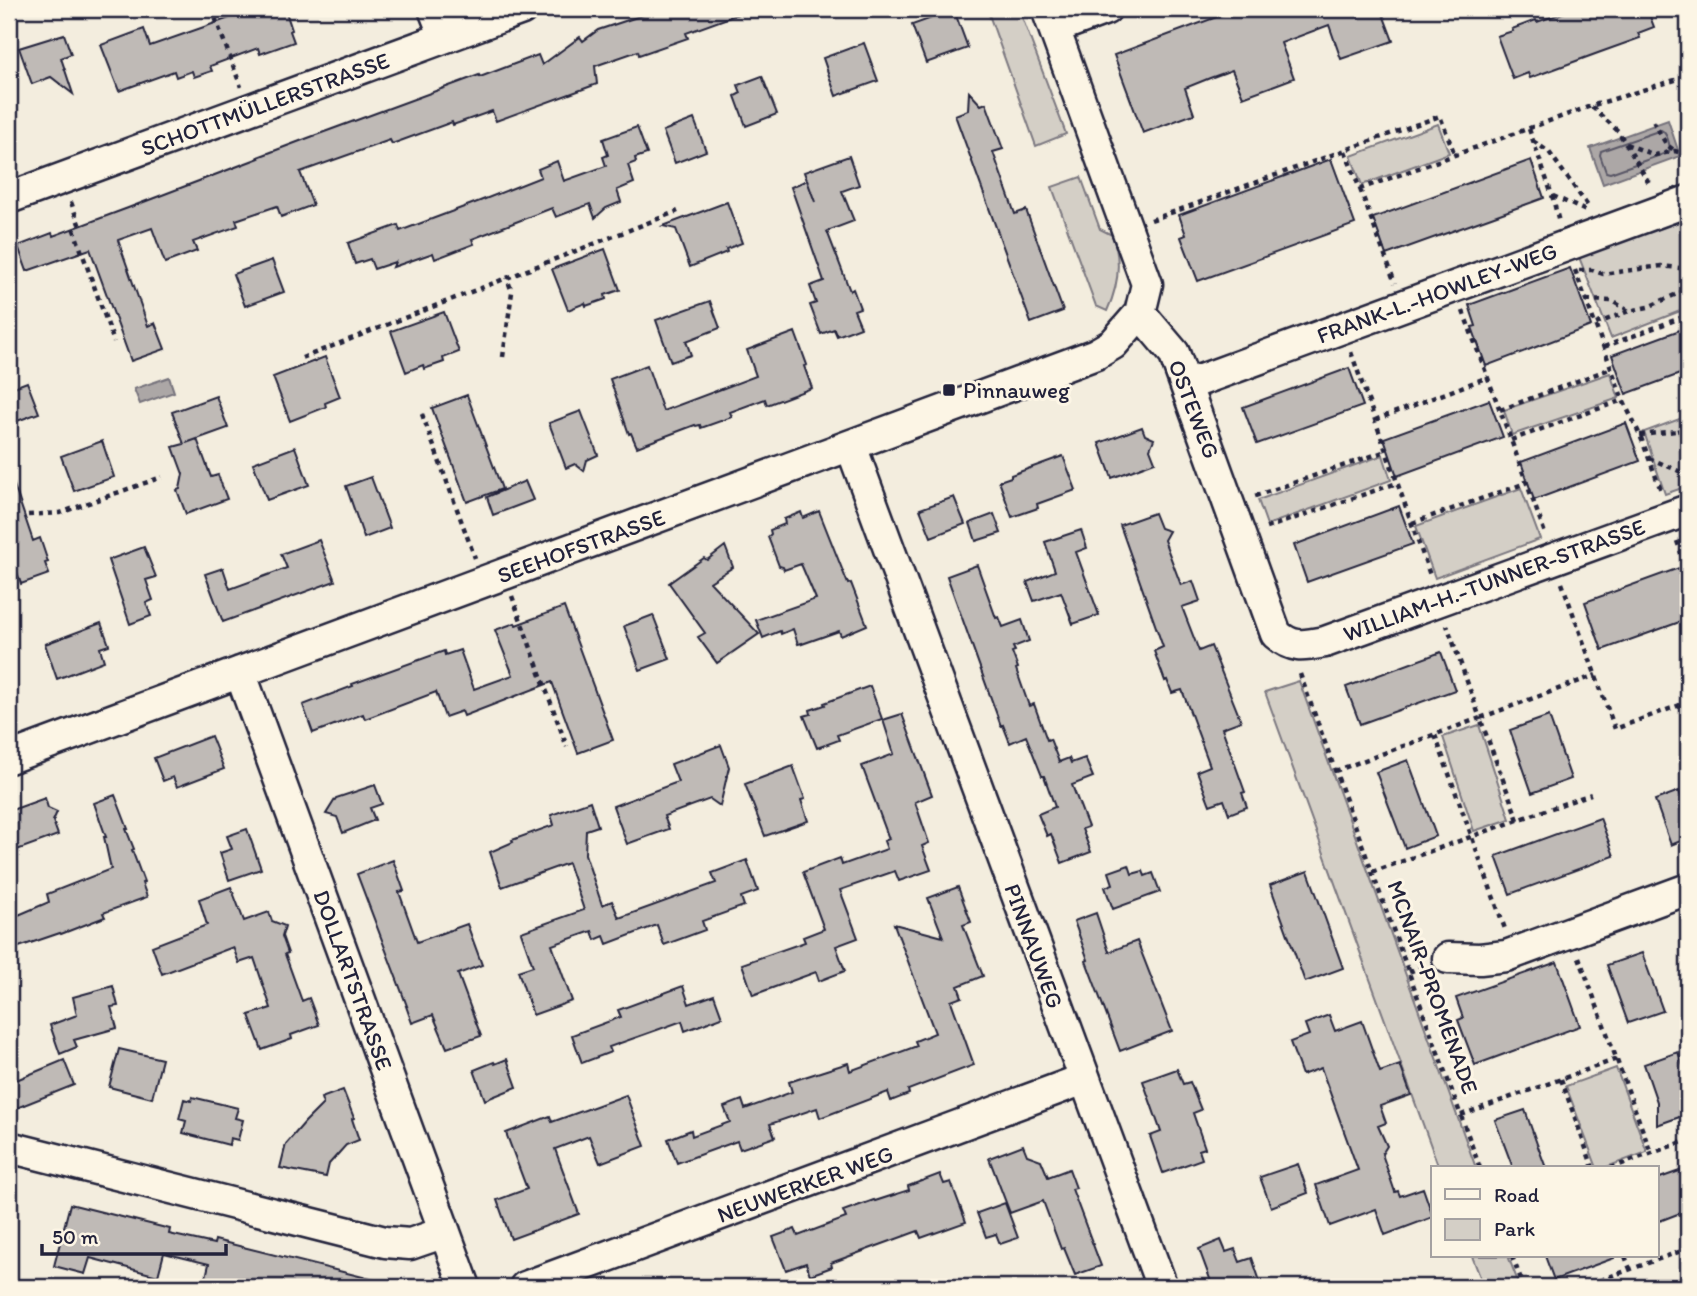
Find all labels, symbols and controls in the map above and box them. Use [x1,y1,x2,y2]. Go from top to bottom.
street label: SCHOTTMÜLLERSTRASSE [137,46,393,162]
street label: FRANK-L.-HOWLEY-WEG [1313,236,1561,350]
street label: OSTEWEG [1162,356,1226,462]
place label: Pinnauweg [963,376,1070,404]
marker: Pinnauweg [941,382,957,398]
street label: SEEHOFSTRASSE [493,503,669,589]
street label: WILLIAM-H.-TUNNER-STRASSE [1339,512,1649,648]
street label: MCNAIR-PROMENADE [1381,876,1485,1098]
street label: PINNAUWEG [998,880,1070,1012]
street label: DOLLARTSTRASSE [307,886,399,1074]
street label: NEUWERKER WEG [713,1139,897,1229]
legend [1431,1166,1658,1258]
text: Road [1494,1182,1540,1207]
scale bar [42,1212,226,1256]
text: Park [1494,1216,1536,1241]
text: 50 m [52,1224,99,1249]

